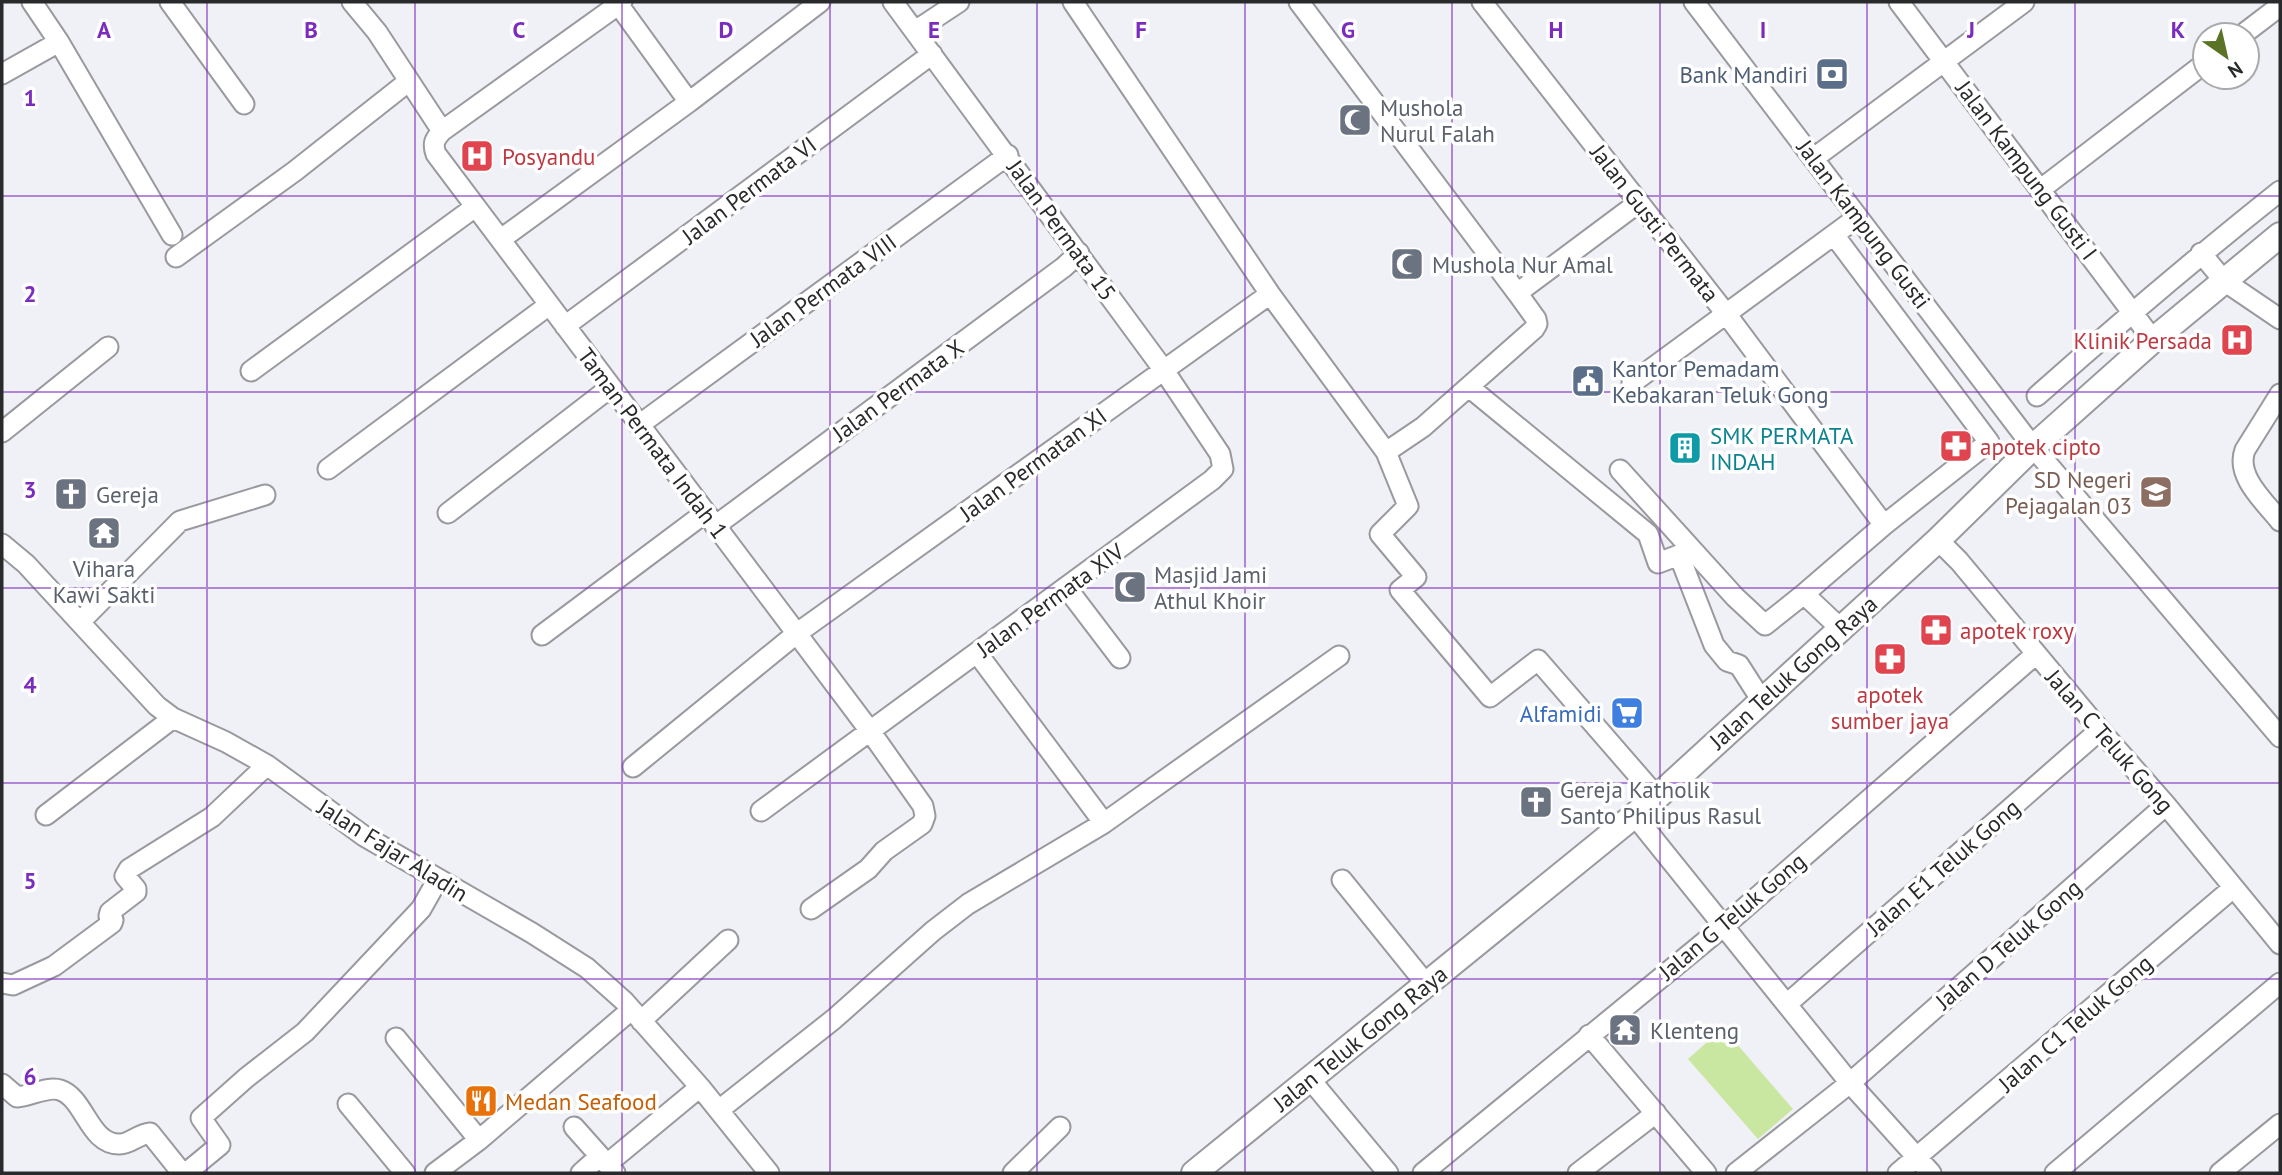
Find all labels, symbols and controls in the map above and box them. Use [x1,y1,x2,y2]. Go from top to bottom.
text: A [97,15,111,44]
text: B [304,15,318,44]
text: C [513,15,526,44]
text: D [719,15,733,44]
text: E [928,15,940,44]
text: F [1135,15,1147,44]
text: G [1341,15,1355,44]
text: H [1549,15,1563,44]
text: I [1760,15,1766,44]
text: J [1966,15,1975,44]
text: K [2171,15,2185,44]
north arrow [2191,21,2261,91]
bank icon: Bank Mandiri [1813,55,1851,93]
text: N [2224,57,2247,84]
place label: Bank Mandiri [1679,60,1808,89]
street label: Jalan Kampung Gusti I [1949,74,2104,265]
text: 1 [23,83,37,112]
place label: Mushola Nurul Falah [1380,93,1495,148]
mosque icon: Mushola Nurul Falah [1336,101,1374,139]
street label: Jalan Permata VI [675,130,822,251]
street label: Jalan Kampung Gusti [1790,133,1937,314]
hospital icon: Posyandu [458,137,496,175]
street label: Jalan Gusti Permata [1584,138,1726,308]
place label: Posyandu [502,142,596,171]
street label: Jalan Permata 15 [1001,153,1123,306]
street label: Jalan Permata VIII [743,227,902,354]
mosque icon: Mushola Nur Amal [1388,245,1426,283]
place label: Mushola Nur Amal [1432,250,1613,279]
text: 2 [23,279,37,308]
hospital icon: Klinik Persada [2218,321,2256,359]
place label: Klinik Persada [2073,326,2212,355]
street label: Jalan Permata X [826,333,969,448]
street label: Taman Permata Indah 1 [572,342,734,544]
place label: Kantor Pemadam Kebakaran Teluk Gong [1612,354,1829,409]
public building icon: Kantor Pemadam Kebakaran Teluk Gong [1569,362,1607,400]
street label: Jalan Permatan XI [953,401,1112,528]
place label: SMK PERMATA INDAH [1710,421,1854,476]
pharmacy icon: apotek cipto [1937,427,1975,465]
building icon: SMK PERMATA INDAH [1666,429,1704,467]
place label: apotek cipto [1980,432,2101,461]
place label: SD Negeri Pejagalan 03 [2005,465,2132,520]
school or university icon: SD Negeri Pejagalan 03 [2137,473,2175,511]
text: 3 [23,475,37,504]
church icon: Gereja [52,475,90,513]
place label: Gereja [96,480,159,509]
temple icon: Vihara Kawi Sakti [85,514,123,552]
street label: Jalan Permata XIV [970,536,1130,664]
place label: Vihara Kawi Sakti [53,554,155,609]
place label: Masjid Jami Athul Khoir [1154,560,1267,615]
mosque icon: Masjid Jami Athul Khoir [1111,568,1149,606]
street label: Jalan Teluk Gong Raya [1702,589,1883,756]
pharmacy icon: apotek roxy [1917,611,1955,649]
place label: apotek roxy [1960,616,2074,645]
pharmacy icon: apotek sumber jaya [1871,640,1909,678]
street label: Jalan C Teluk Gong [2039,662,2180,819]
text: 4 [23,670,37,699]
place label: apotek sumber jaya [1831,680,1949,735]
supermarket icon: Alfamidi [1608,694,1646,732]
place label: Alfamidi [1520,699,1602,728]
place label: Gereja Katholik Santo Philipus Rasul [1560,775,1761,830]
church icon: Gereja Katholik Santo Philipus Rasul [1517,783,1555,821]
street label: Jalan Fajar Aladin [312,792,473,908]
street label: Jalan E1 Teluk Gong [1860,793,2026,942]
street label: Jalan G Teluk Gong [1652,846,1811,987]
text: 5 [23,866,37,895]
street label: Jalan D Teluk Gong [1928,873,2087,1016]
street label: Jalan C1 Teluk Gong [1991,948,2158,1098]
street label: Jalan Teluk Gong Raya [1266,959,1453,1118]
temple icon: Klenteng [1606,1011,1644,1049]
place label: Klenteng [1650,1016,1739,1045]
text: 6 [23,1062,37,1091]
restaurant icon: Medan Seafood [462,1082,500,1120]
place label: Medan Seafood [505,1087,657,1116]

